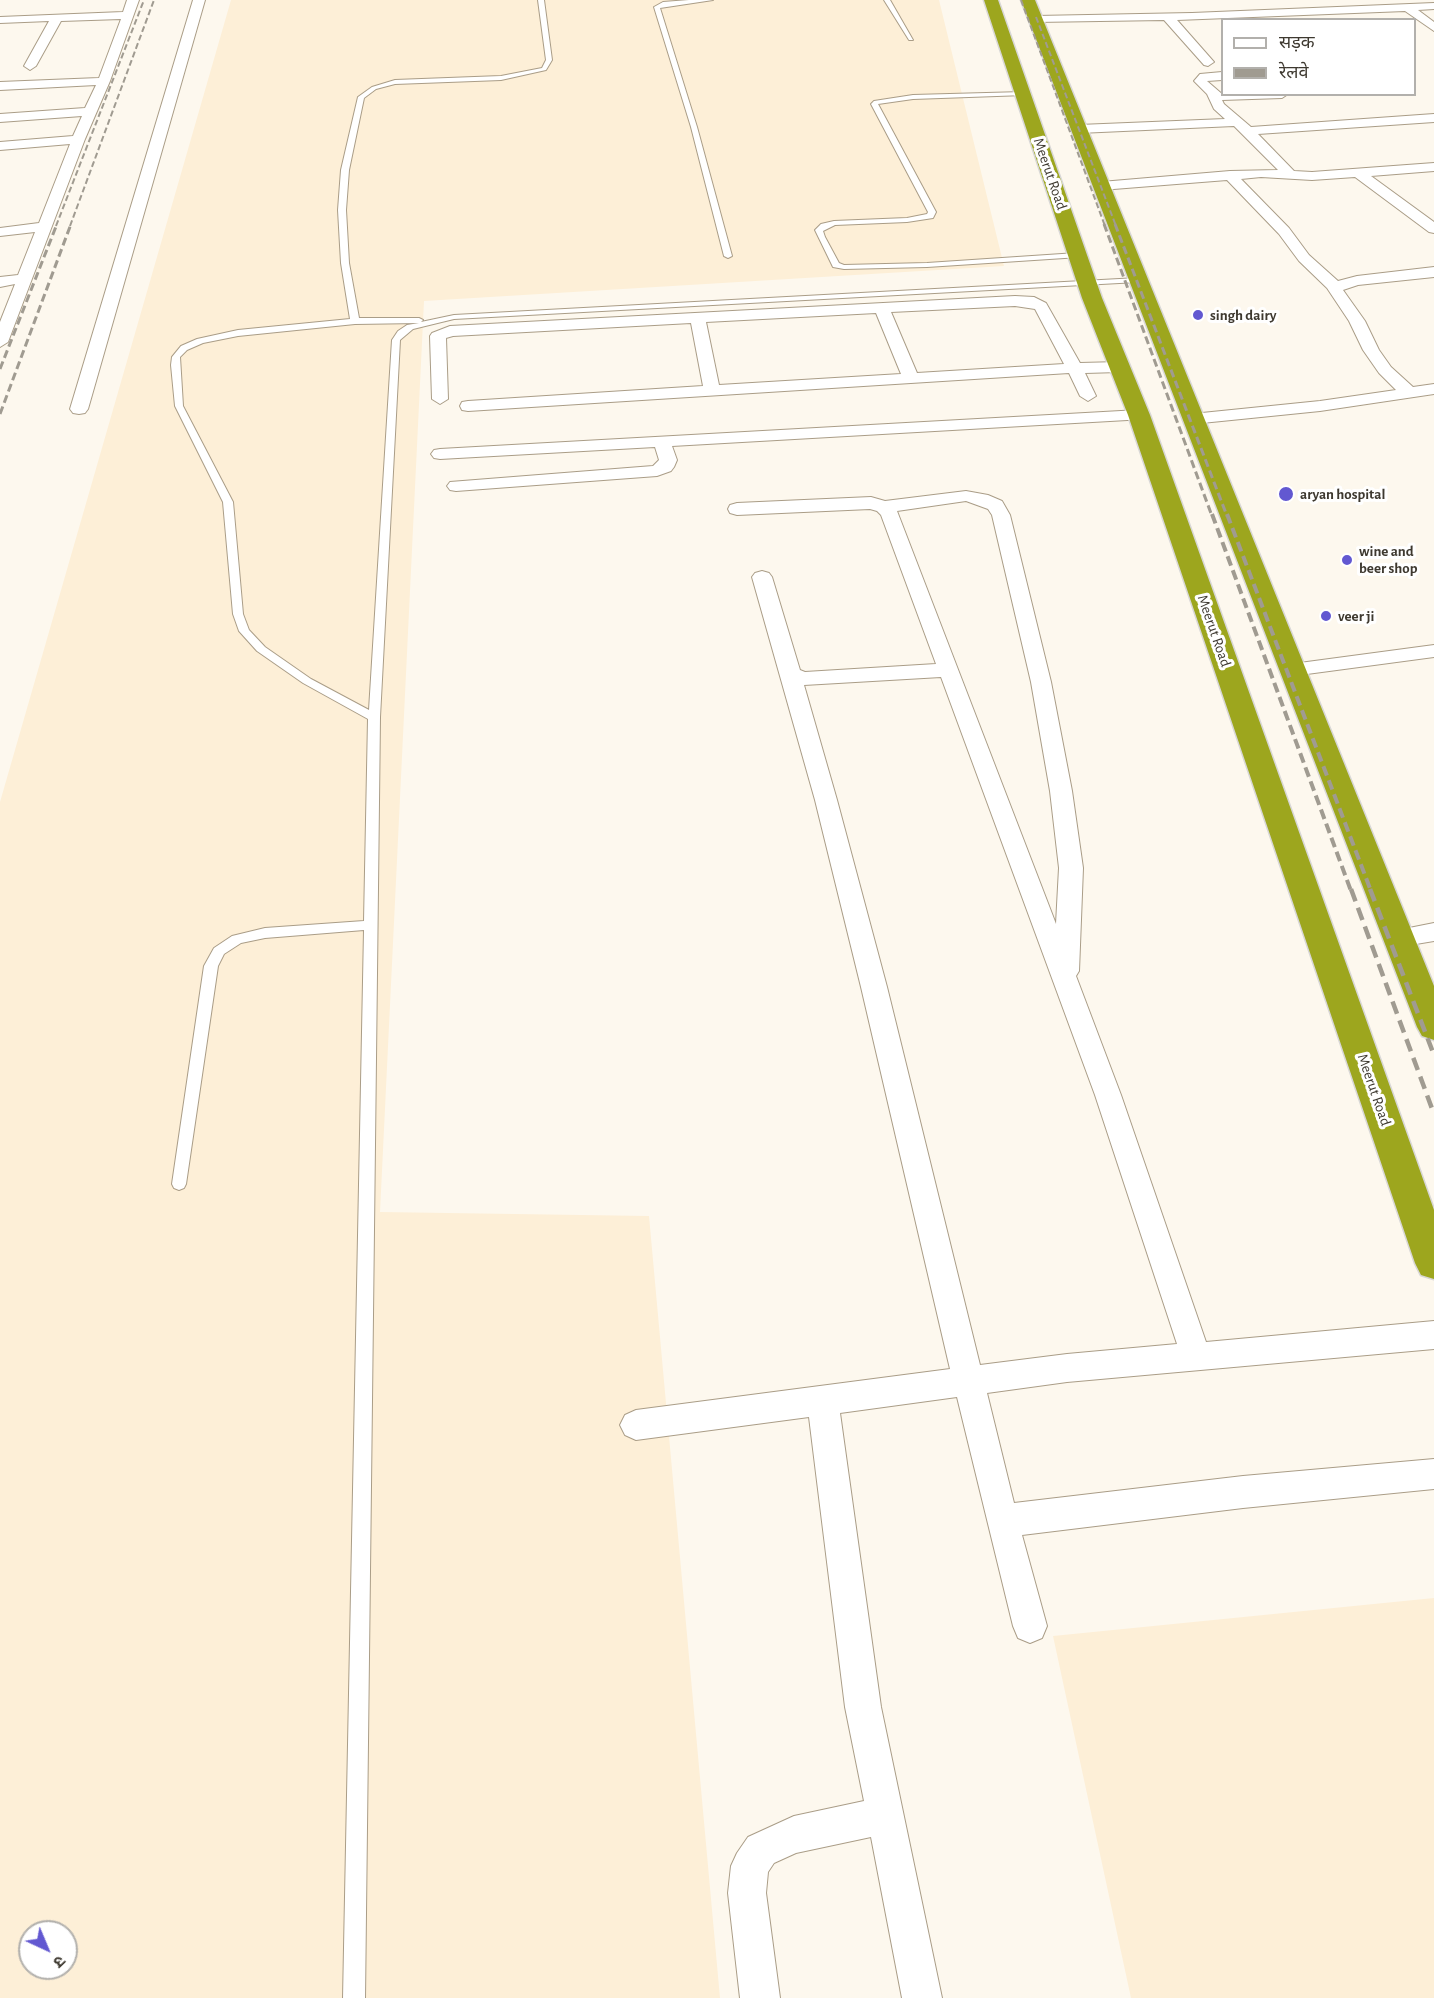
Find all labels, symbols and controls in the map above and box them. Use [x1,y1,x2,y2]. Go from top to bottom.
legend [1221,18,1416,96]
text: सड़क [1279,34,1315,52]
text: रेलवे [1279,64,1309,82]
street label: Meerut Road [1029,136,1071,212]
place label: singh dairy [1210,306,1276,324]
marker: singh dairy [1191,308,1205,322]
marker: aryan hospital [1277,485,1295,503]
place label: aryan hospital [1300,485,1385,503]
place label: wine and beer shop [1359,542,1417,577]
marker: wine and beer shop [1340,553,1354,567]
street label: Meerut Road [1193,593,1235,669]
place label: veer ji [1338,607,1374,625]
marker: veer ji [1319,609,1333,623]
street label: Meerut Road [1353,1052,1395,1128]
north arrow [18,1920,78,1980]
text: उ [50,1952,68,1971]

